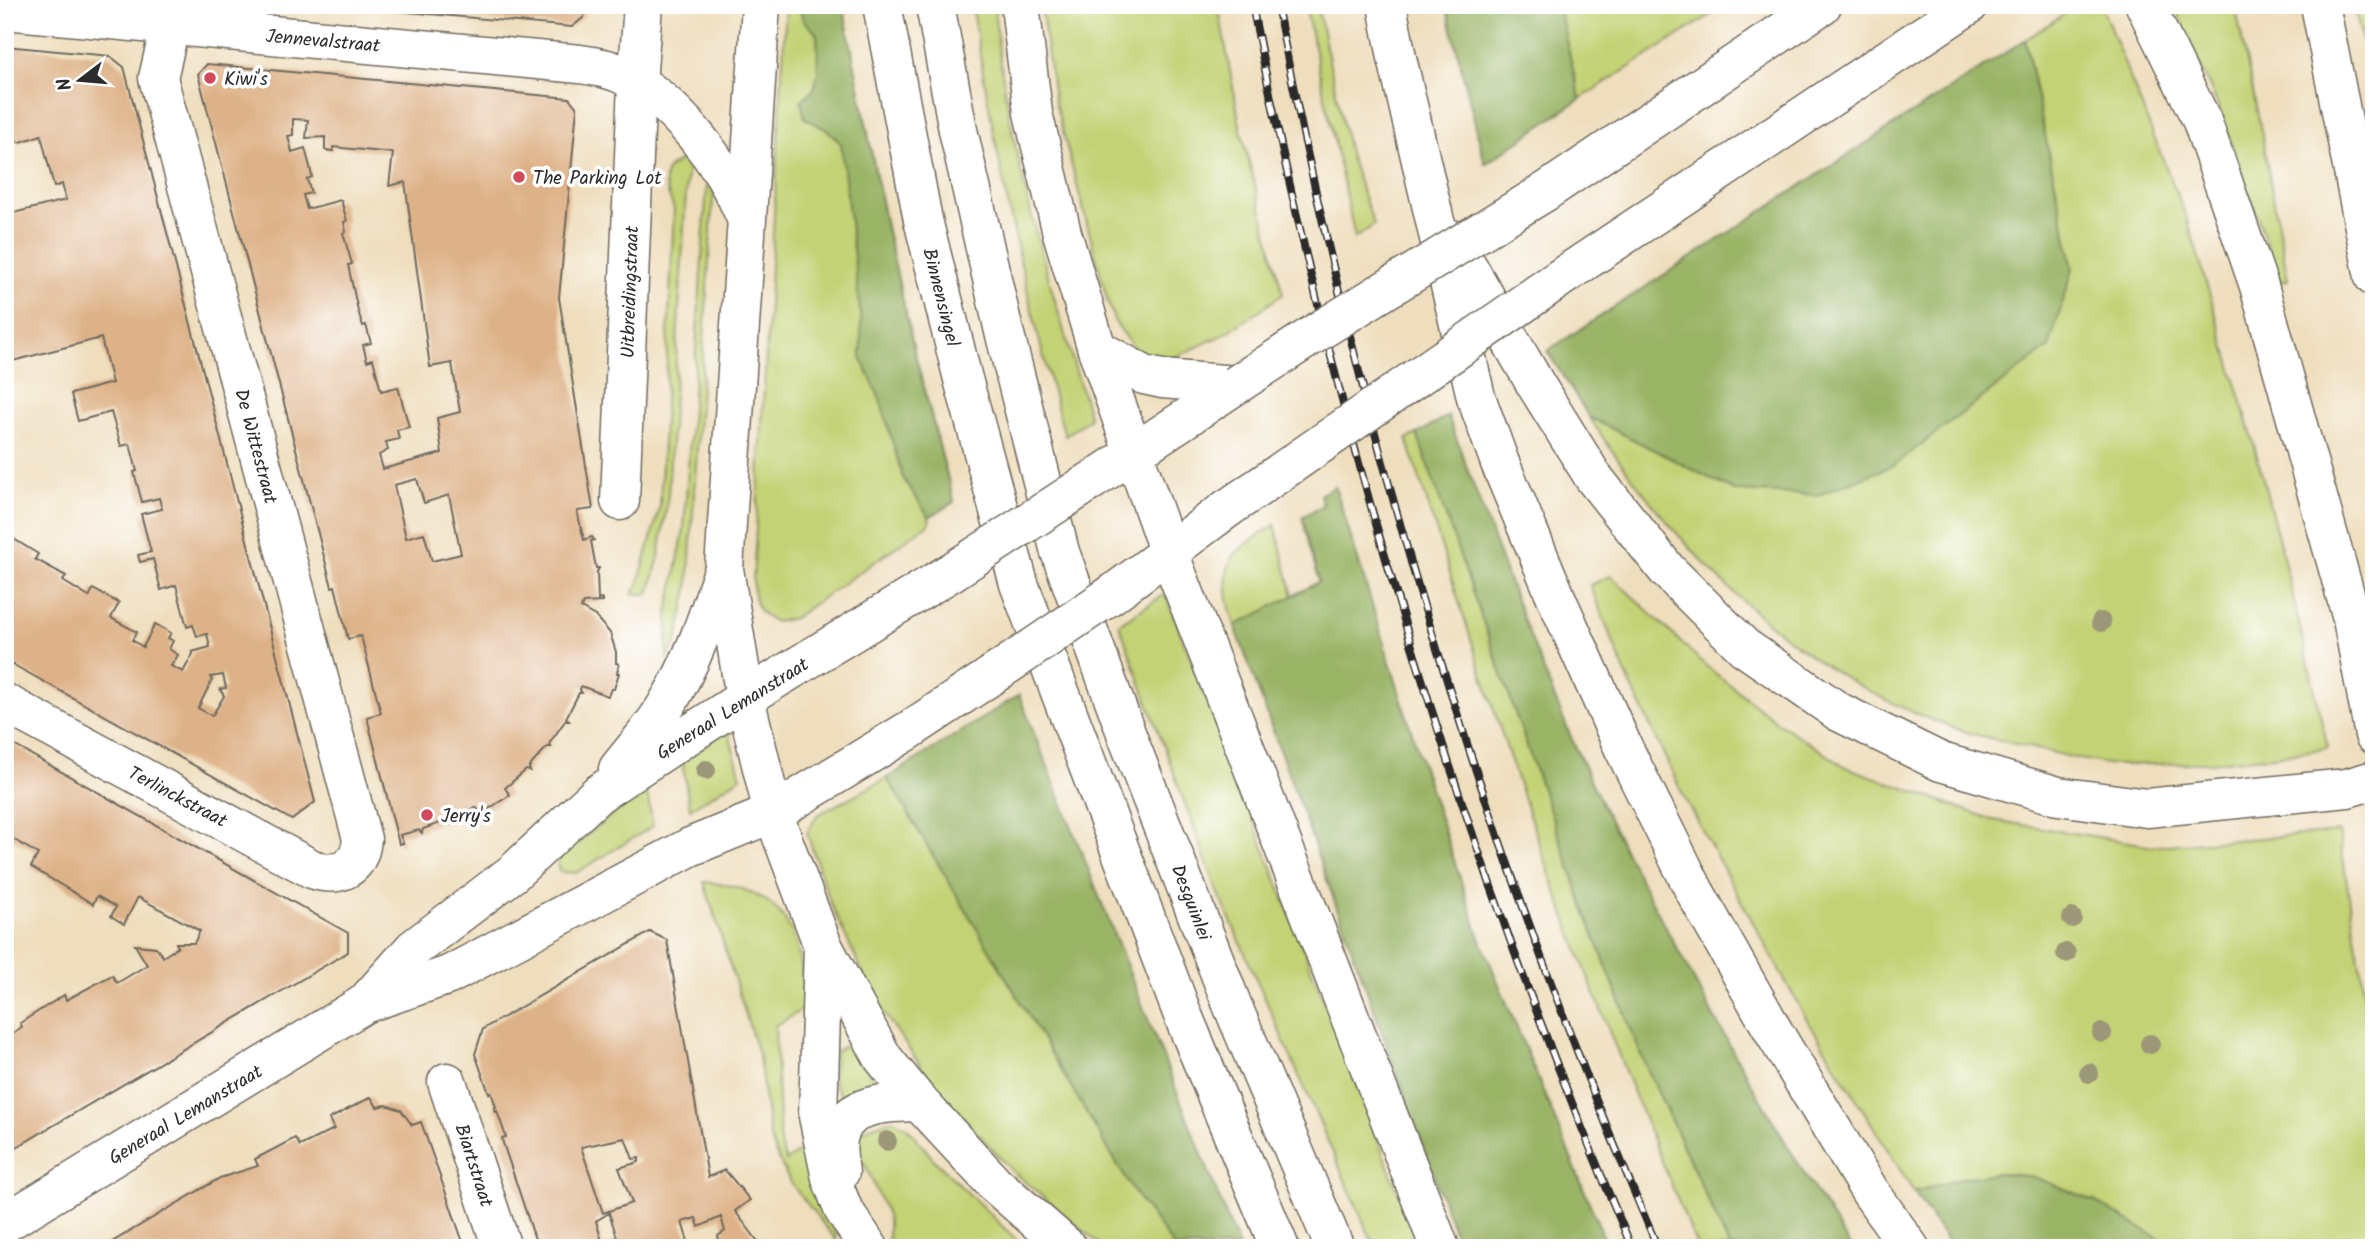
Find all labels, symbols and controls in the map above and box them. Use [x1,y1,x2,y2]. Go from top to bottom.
street label: Jennevalstraat [264,22,382,62]
north arrow [46,46,116,116]
place label: Kiwi's [224,65,268,95]
marker: Kiwi's [202,70,218,86]
text: N [50,74,82,94]
place label: The Parking Lot [533,164,662,194]
marker: The Parking Lot [511,169,527,185]
street label: Uitbreidingstraat [614,225,648,359]
street label: Binnensingel [913,245,967,350]
street label: De Wittestraat [225,386,285,508]
street label: Generaal Lemanstraat [651,650,816,769]
street label: Terlinckstraat [122,759,233,837]
place label: Jerry's [441,802,491,832]
marker: Jerry's [419,807,435,823]
street label: Desguinlei [1162,860,1219,947]
street label: Generaal Lemanstraat [103,1057,269,1174]
street label: Biartstraat [446,1120,501,1212]

